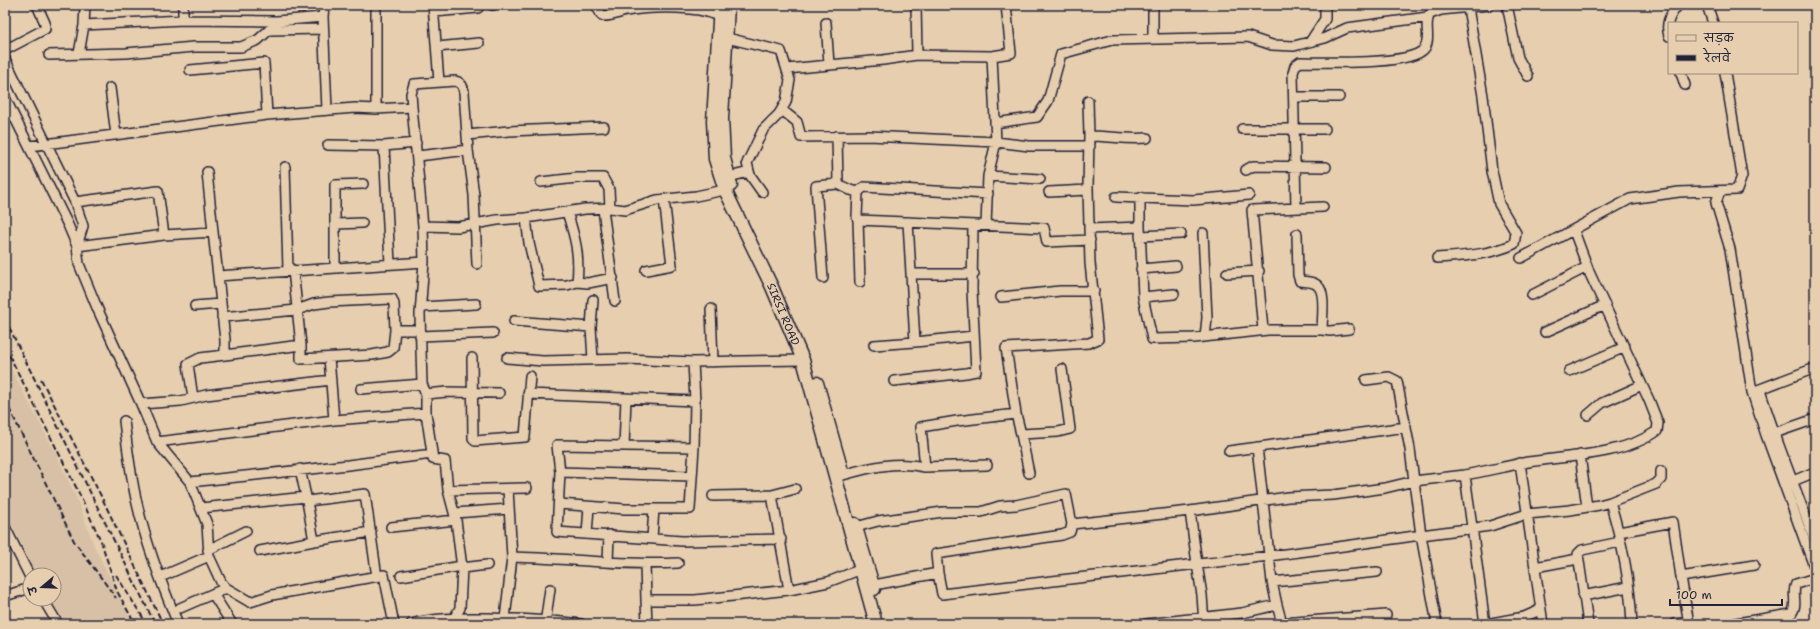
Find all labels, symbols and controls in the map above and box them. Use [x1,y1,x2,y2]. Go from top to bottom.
legend [1668,22,1798,74]
text: सड़क [1703,30,1735,46]
text: रेलवे [1702,47,1731,66]
street label: SIRSI ROAD [763,281,803,348]
north arrow [22,567,62,607]
scale bar [1670,581,1782,607]
text: उ [24,583,42,597]
text: 100 m [1676,587,1712,603]

